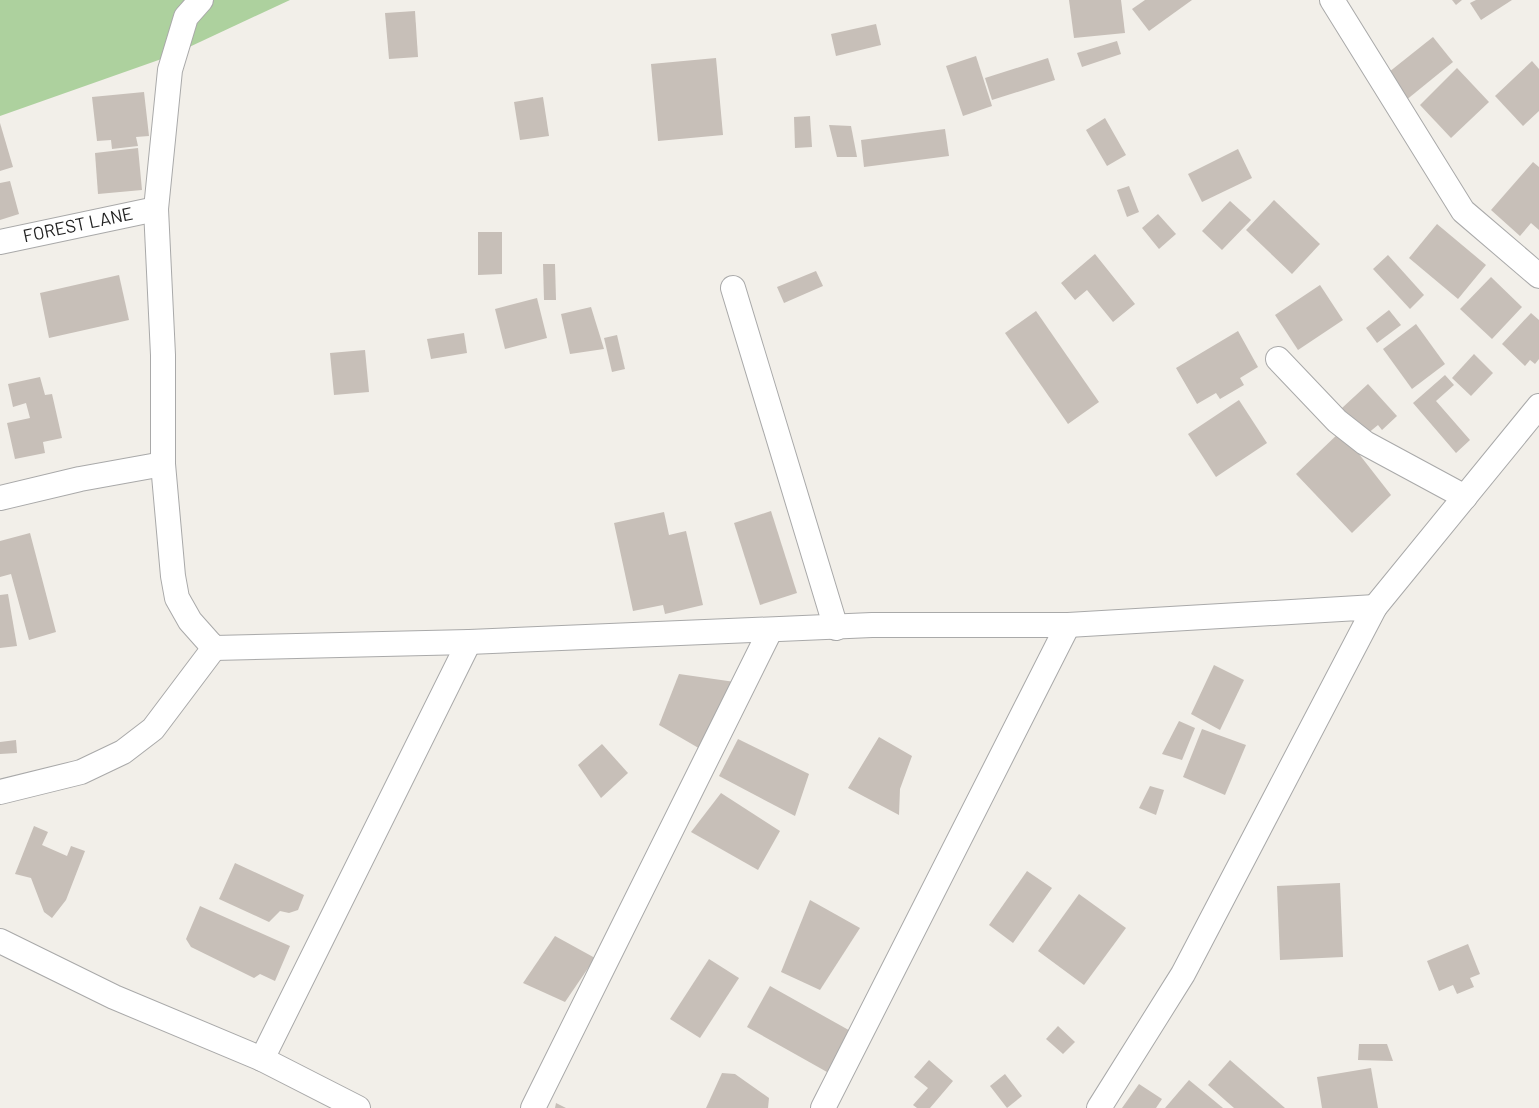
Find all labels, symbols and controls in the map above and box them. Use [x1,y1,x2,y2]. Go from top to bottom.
street label: FOREST LANE [21,202,135,246]

